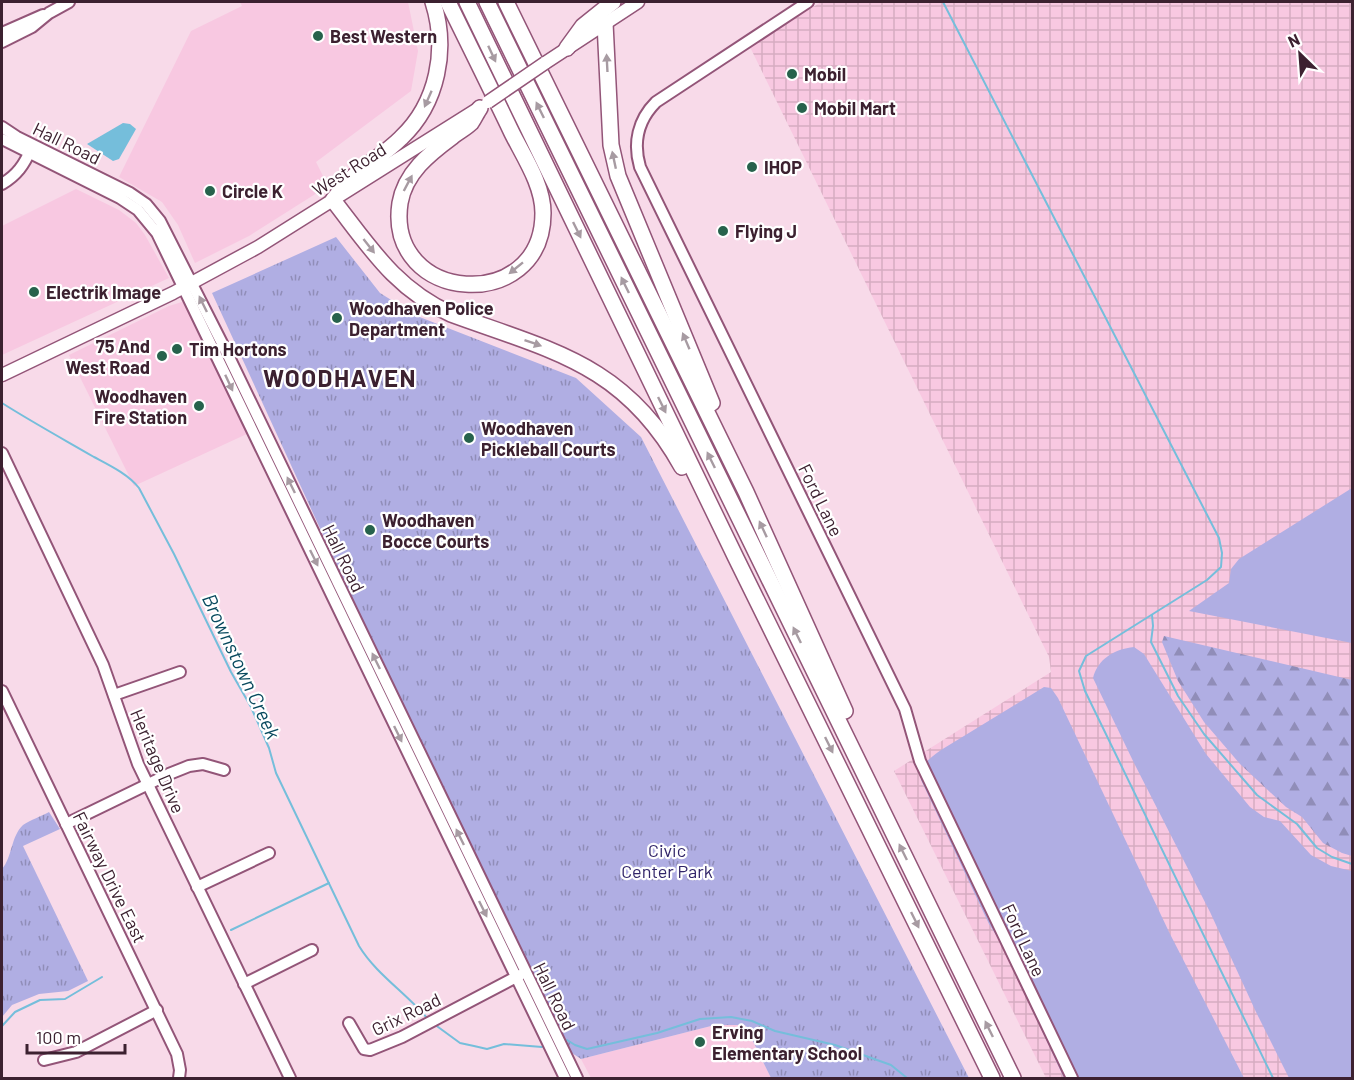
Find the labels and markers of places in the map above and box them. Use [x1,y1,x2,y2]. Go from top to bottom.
place label: Best Western [330,25,437,47]
marker: Best Western [311,29,325,43]
place label: Mobil [804,63,846,85]
marker: Mobil [785,67,799,81]
place label: Mobil Mart [814,97,896,119]
marker: Mobil Mart [795,101,809,115]
place label: IHOP [764,156,802,178]
marker: IHOP [745,160,759,174]
place label: Circle K [222,180,283,202]
marker: Circle K [203,184,217,198]
place label: Flying J [735,220,797,242]
marker: Flying J [716,224,730,238]
place label: Electrik Image [46,281,161,303]
marker: Electrik Image [27,285,41,299]
place label: Woodhaven Police Department [349,297,494,340]
marker: Woodhaven Police Department [330,311,344,325]
place label: 75 And West Road [66,335,150,378]
place label: Tim Hortons [189,338,287,360]
marker: Tim Hortons [170,342,184,356]
marker: 75 And West Road [155,349,169,363]
place label: Woodhaven Fire Station [94,385,187,428]
marker: Woodhaven Fire Station [192,399,206,413]
place label: Woodhaven Pickleball Courts [481,417,616,460]
marker: Woodhaven Pickleball Courts [462,431,476,445]
place label: Woodhaven Bocce Courts [382,509,489,552]
marker: Woodhaven Bocce Courts [363,523,377,537]
place label: Erving Elementary School [712,1021,862,1064]
marker: Erving Elementary School [693,1035,707,1049]

